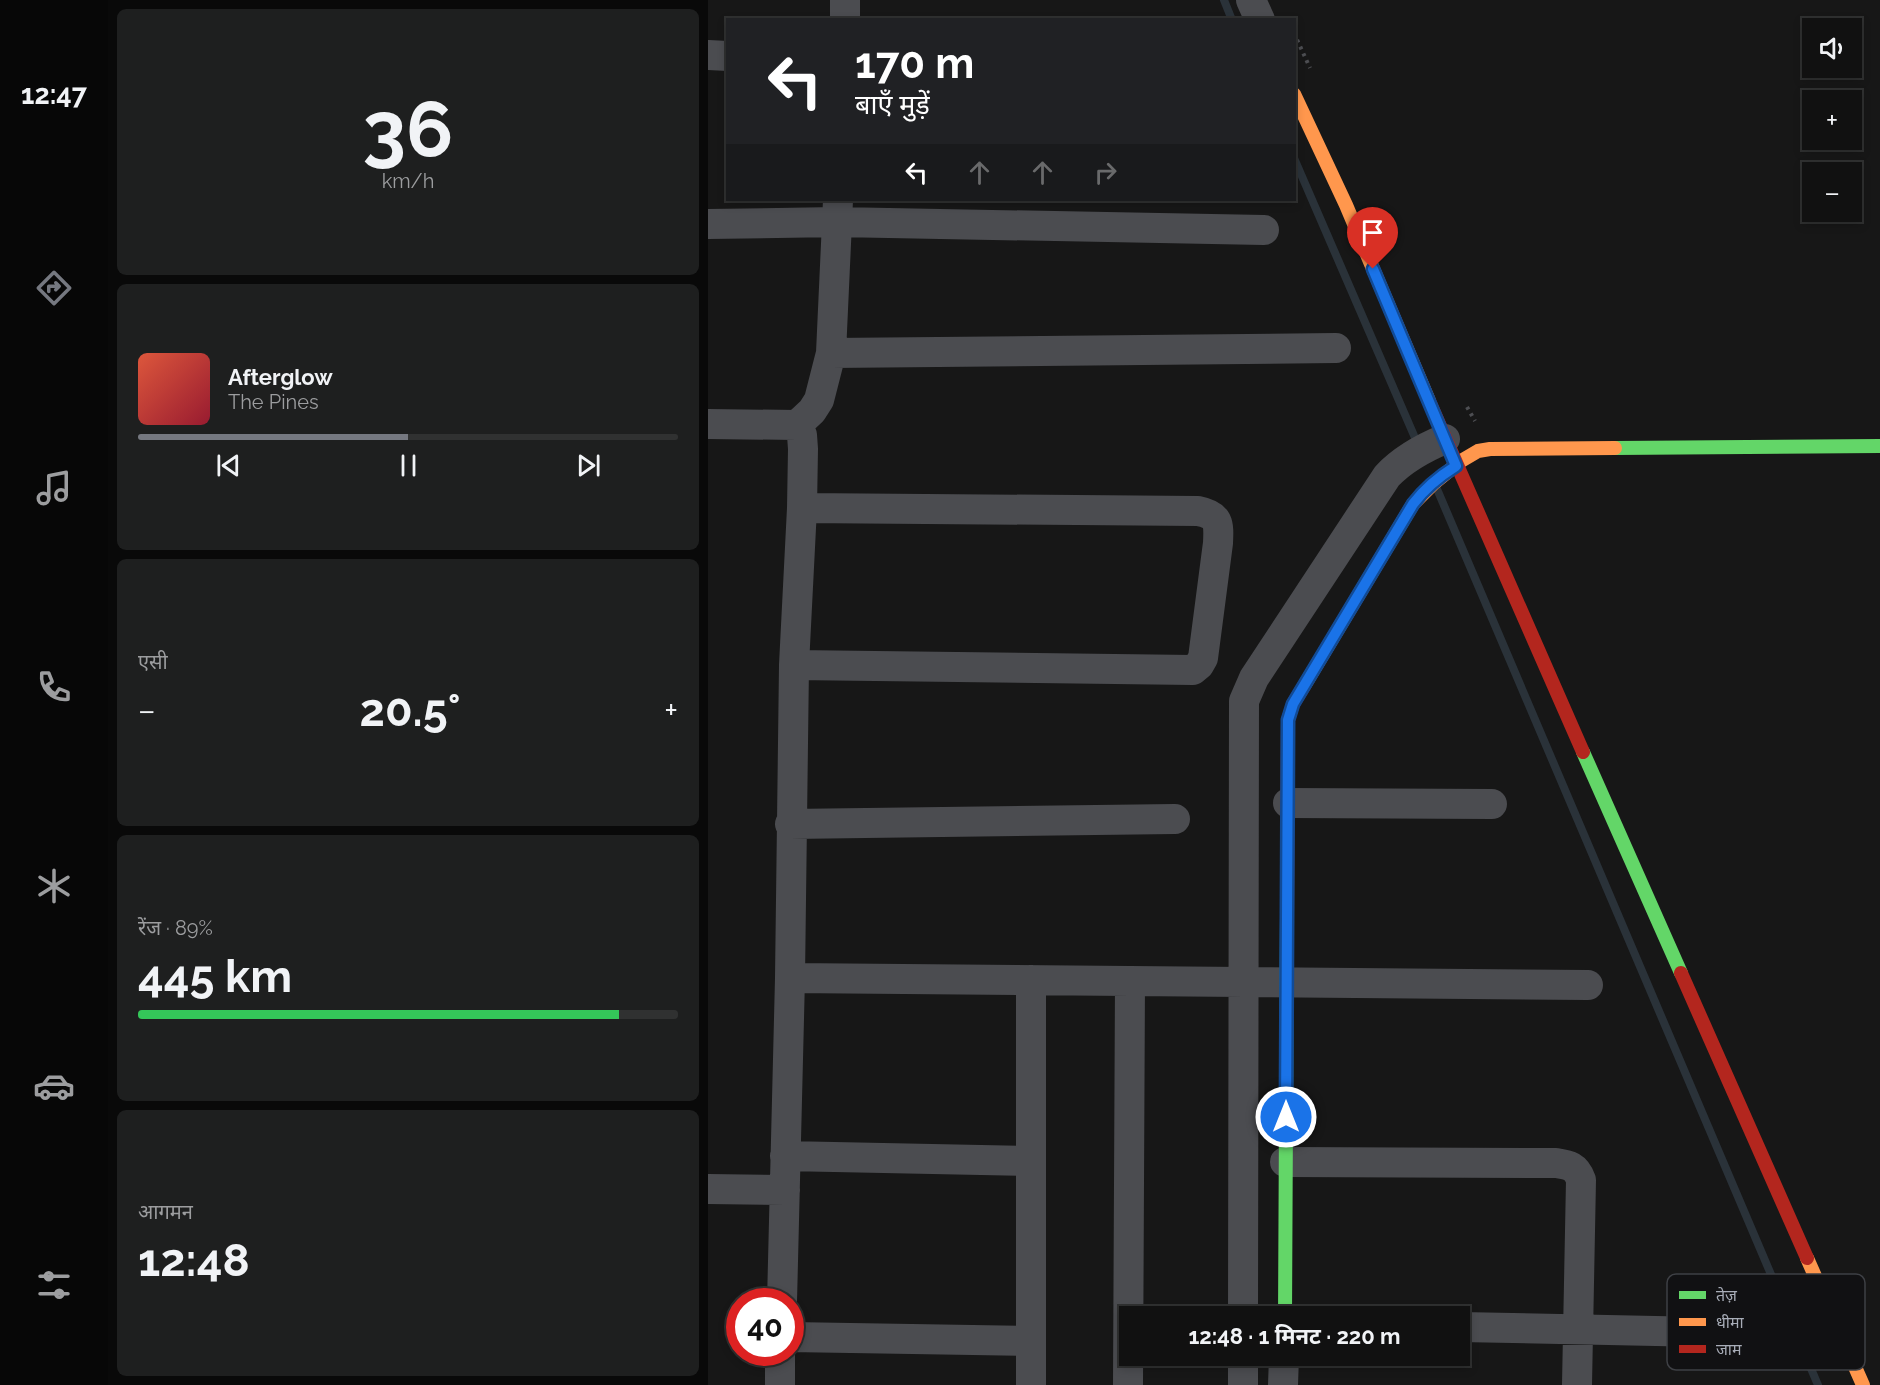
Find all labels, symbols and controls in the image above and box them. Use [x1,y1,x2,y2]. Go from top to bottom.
map controls [1802,18,1862,222]
button: sound [1802,18,1862,78]
text: 170 m [855,39,974,88]
icon: left [756,42,834,120]
text: 12:47 [21,79,87,110]
text: 36 [363,84,453,175]
text: बाएँ मुड़ें [855,89,930,120]
button: + [1802,90,1862,150]
icon: left [900,156,933,189]
icon: ahead [963,156,996,189]
icon: ahead [1026,156,1059,189]
icon: right [1089,156,1122,189]
button: − [1802,162,1862,222]
text: km/h [382,169,434,193]
pin [1347,207,1398,269]
icon: arrive [1356,216,1389,249]
icon: directions [33,267,75,309]
text: Afterglow [228,364,333,390]
text: The Pines [228,390,319,414]
icon: previous [212,449,245,482]
icon: pause [392,449,425,482]
icon: next [572,449,605,482]
icon: music [33,467,75,509]
text: एसी [138,650,168,674]
icon: phone [33,666,75,708]
text: 20.5° [360,684,460,737]
text: − [138,691,156,730]
text: + [664,691,678,730]
icon: climate [33,865,75,907]
text: रेंज · 89% [138,916,213,940]
text: 445 km [138,950,292,1003]
icon: car [33,1065,75,1107]
position arrow [1254,1085,1318,1149]
text: आगमन [138,1200,193,1224]
text: 12:48 [138,1234,250,1287]
icon: filters [33,1264,75,1306]
legend [1667,1274,1865,1370]
text: तेज़ [1716,1286,1738,1305]
speed limit sign: 40 [726,1288,804,1366]
text: धीमा [1716,1313,1745,1332]
text: 12:48 · 1 मिनट · 220 m [1189,1323,1401,1349]
text: जाम [1716,1340,1742,1359]

